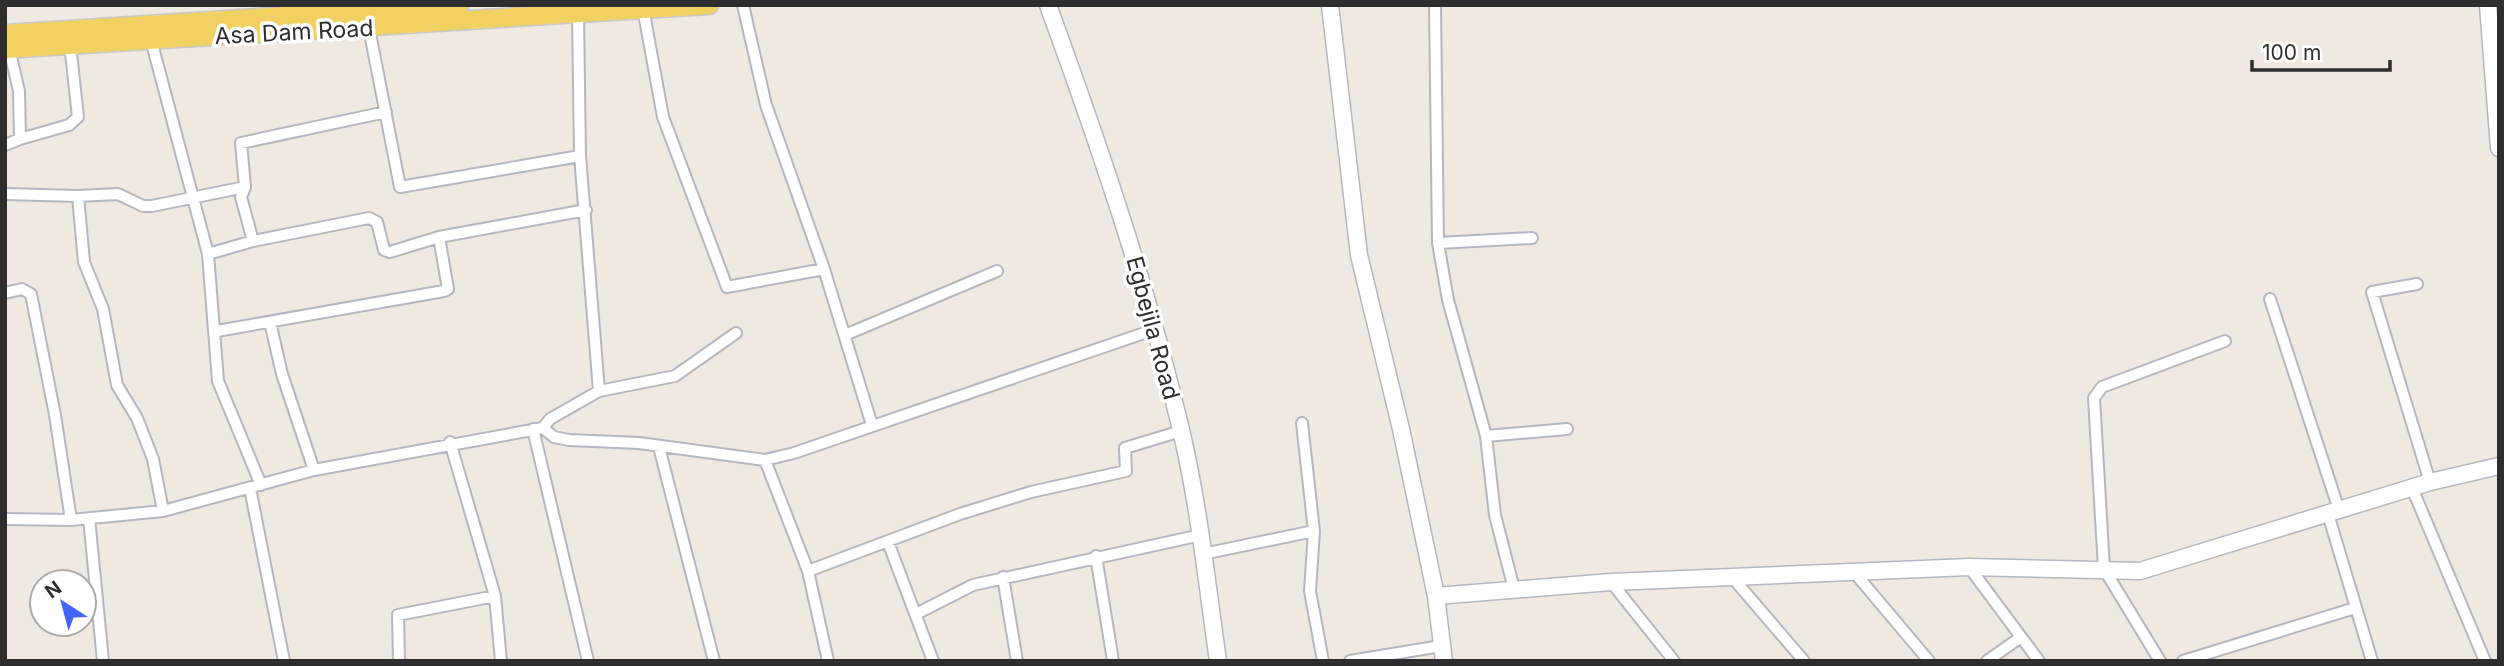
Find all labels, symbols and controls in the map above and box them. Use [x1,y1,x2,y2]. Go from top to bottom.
street label: Asa Dam Road [214,14,374,50]
scale bar [2252,28,2390,72]
text: 100 m [2262,40,2321,65]
street label: Egbejila Road [1120,253,1186,403]
north arrow [28,568,98,638]
text: N [41,576,66,603]

